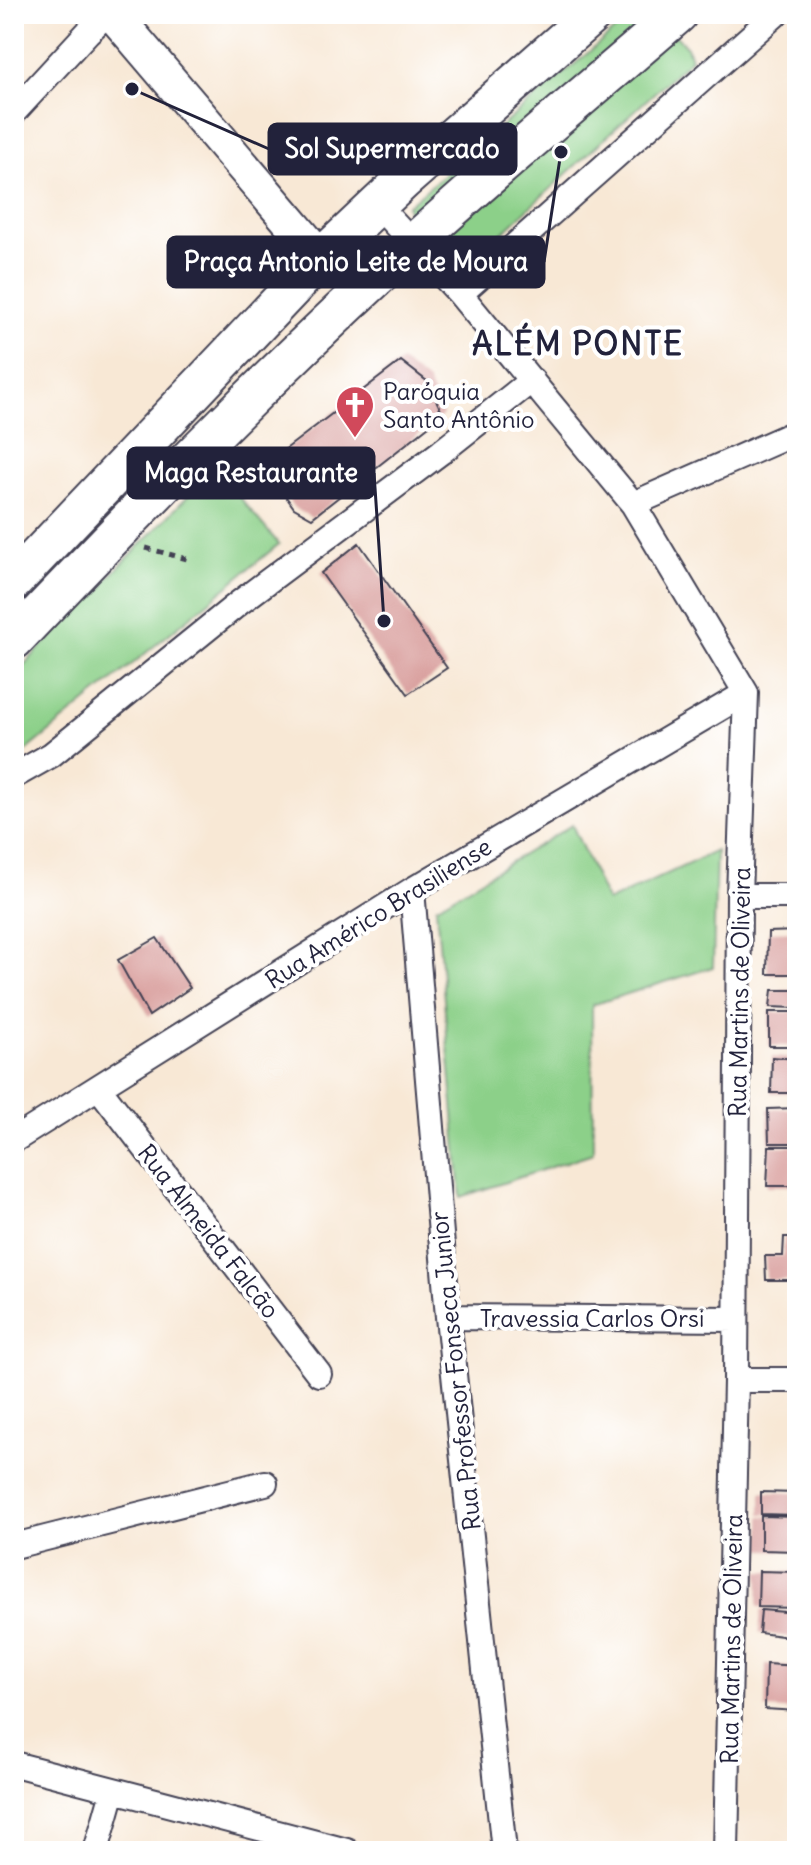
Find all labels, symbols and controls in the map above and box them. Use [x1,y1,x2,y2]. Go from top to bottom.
callout: Sol Supermercado [269,124,516,174]
text: Sol Supermercado [284,132,500,165]
callout: Praça Antonio Leite de Moura [168,237,544,287]
text: Praça Antonio Leite de Moura [184,245,528,278]
district label: ALÉM PONTE [472,322,684,364]
place label: Paróquia Santo Antônio [383,376,534,434]
church icon: Paróquia Santo Antônio [334,384,376,439]
callout: Maga Restaurante [128,448,374,498]
text: Maga Restaurante [144,456,358,489]
street label: Rua Américo Brasiliense [259,831,497,995]
street label: Rua Martins de Oliveira [722,867,756,1117]
street label: Rua Almeida Falcão [132,1138,286,1324]
street label: Rua Professor Fonseca Junior [423,1210,487,1532]
street label: Travessia Carlos Orsi [480,1303,704,1333]
street label: Rua Martins de Oliveira [714,1514,748,1764]

